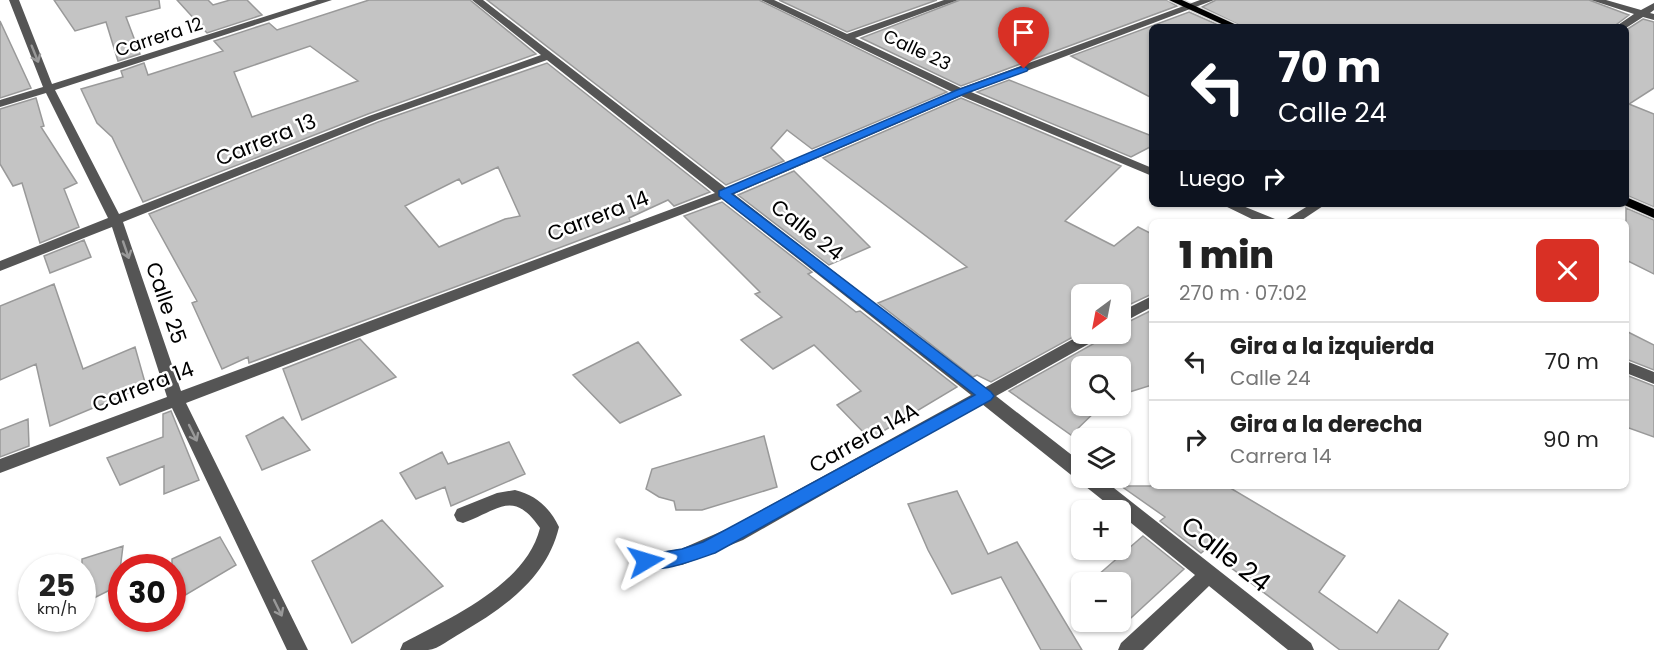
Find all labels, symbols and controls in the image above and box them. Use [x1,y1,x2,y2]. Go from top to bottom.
pin [998,7,1049,69]
street label: Carrera 12 [112,11,206,62]
icon: arrive [1007,16,1040,49]
street label: Calle 23 [879,23,955,76]
text: 70 m [1278,38,1381,97]
one-way arrow [31,45,42,63]
icon: left [1179,48,1257,126]
text: Calle 24 [1278,94,1387,131]
street label: Carrera 13 [211,106,320,173]
icon: right [1257,162,1290,195]
text: Luego [1179,163,1245,194]
street label: Carrera 14 [543,183,653,248]
street label: Calle 24 [765,192,850,267]
text: 1 min [1179,230,1274,281]
button: close [1536,239,1599,302]
one-way arrow [121,240,132,259]
street label: Calle 25 [139,258,194,348]
text: 270 m · 07:02 [1179,279,1307,307]
north arrow [1071,284,1131,344]
map controls [1071,284,1131,632]
text: Gira a la izquierda [1230,331,1434,362]
icon: left [1179,345,1212,378]
text: 70 m [1545,346,1599,377]
street label: Carrera 14 [88,354,198,419]
button: search [1071,356,1131,416]
text: Calle 24 [1230,364,1311,392]
street label: Carrera 14A [804,396,924,480]
text: Gira a la derecha [1230,409,1423,440]
icon: right [1179,423,1212,456]
one-way arrow [187,424,199,442]
text: 90 m [1543,424,1599,455]
button: layers [1071,428,1131,488]
text: Carrera 14 [1230,442,1332,470]
button: + [1071,500,1131,560]
street label: Calle 24 [1174,508,1278,600]
position arrow [614,529,678,593]
speed limit sign: 30 [108,554,186,632]
text: 25 [39,564,75,607]
button: − [1071,572,1131,632]
text: km/h [37,598,77,619]
one-way arrow [272,599,284,617]

